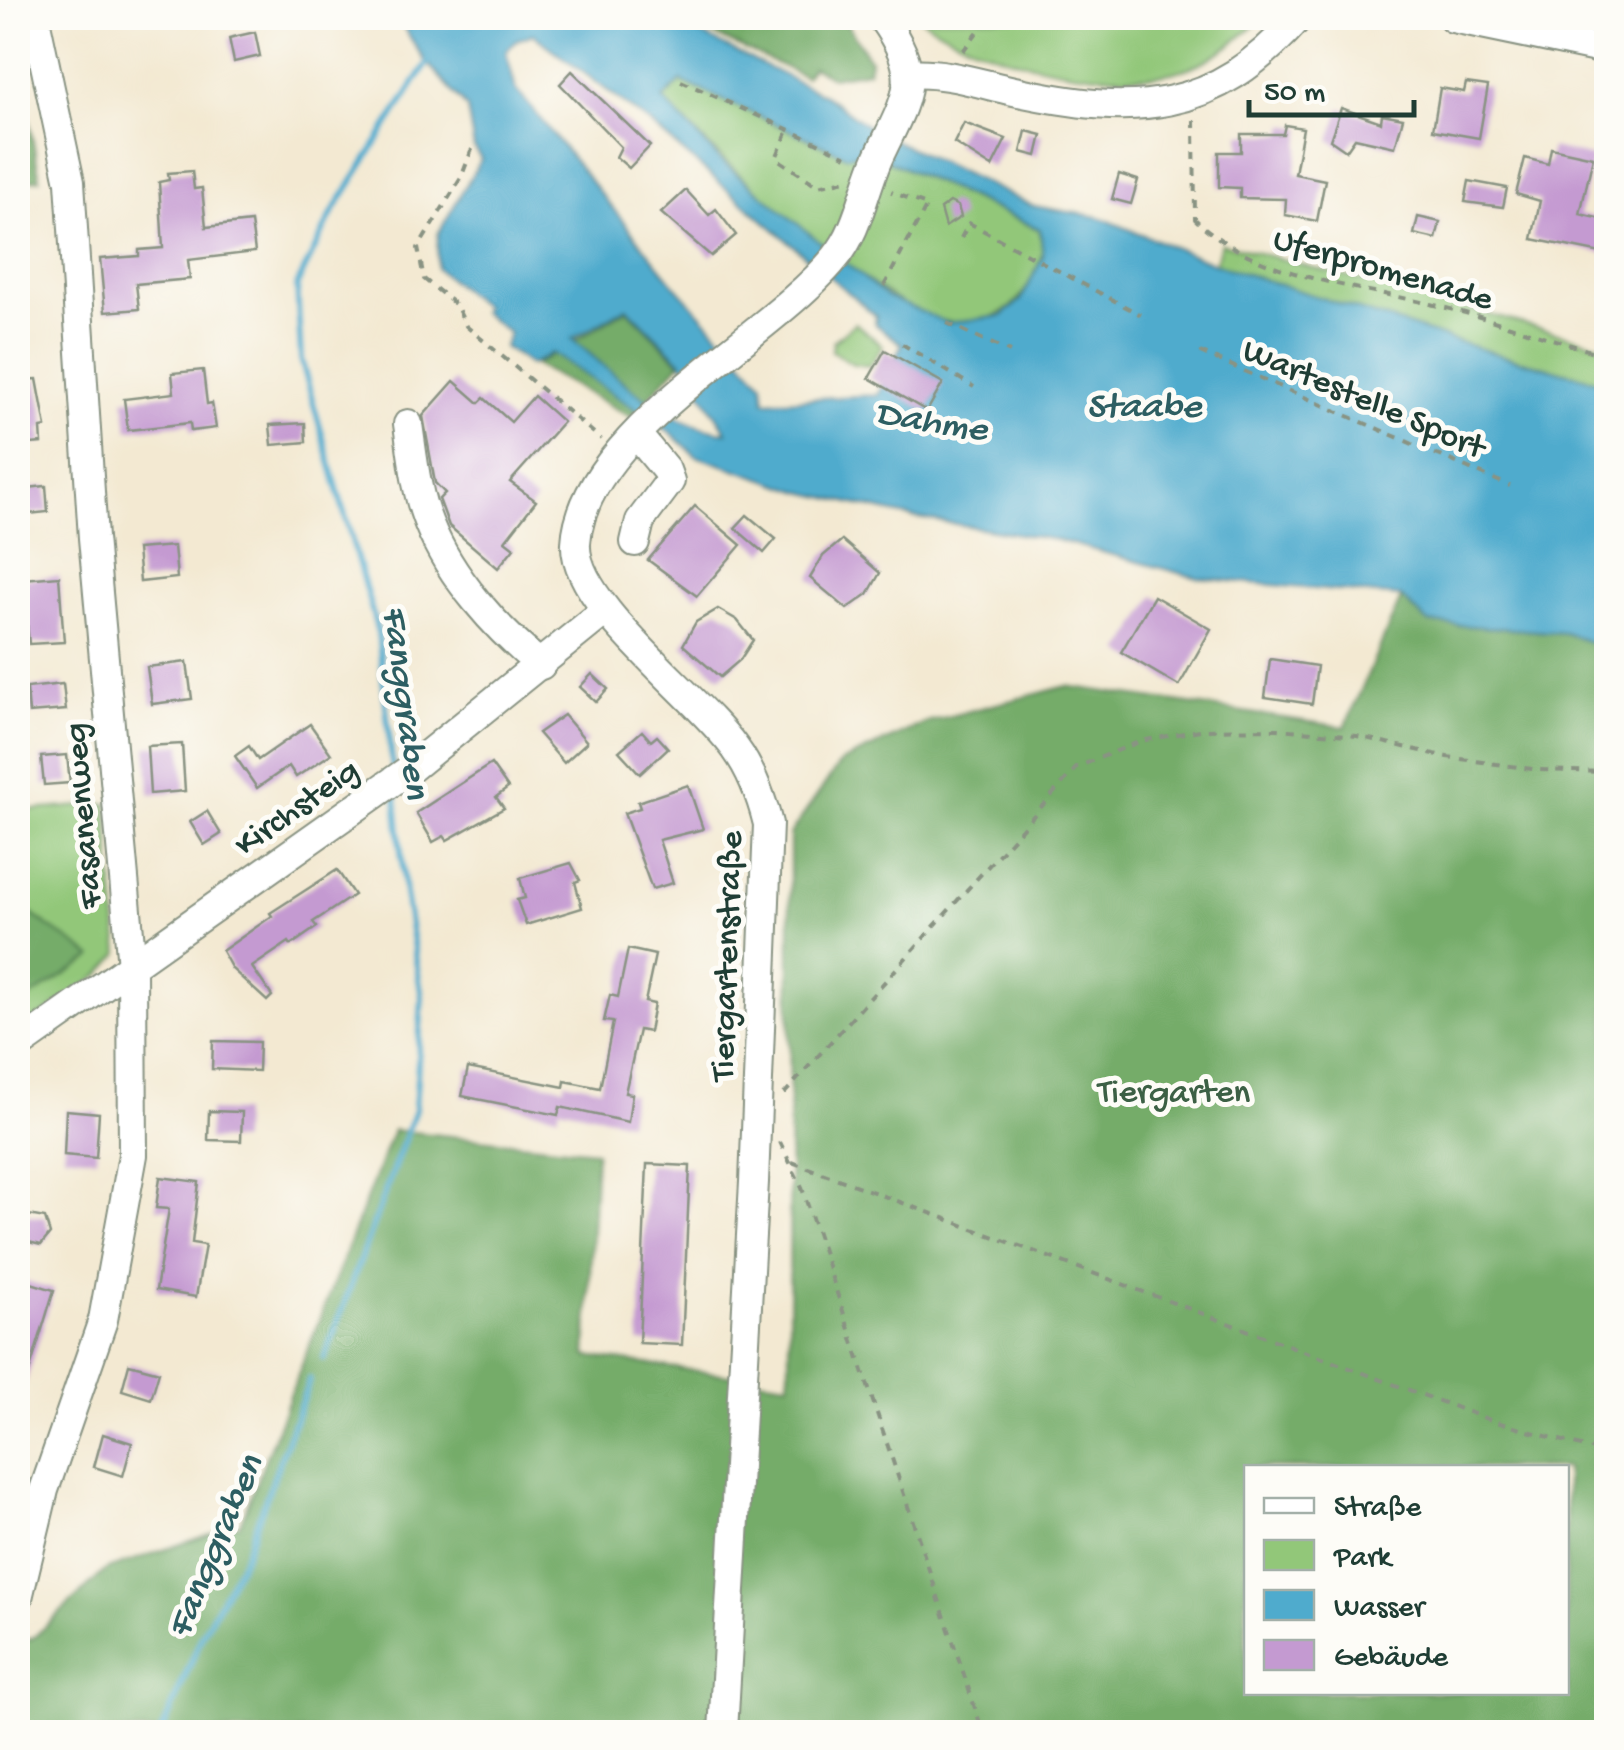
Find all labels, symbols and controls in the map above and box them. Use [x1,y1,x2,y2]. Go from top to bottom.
scale bar [1249,55,1414,117]
text: 50 m [1264,77,1325,112]
street label: Uferpromenade [1268,220,1498,322]
street label: Wartestelle Sport [1236,332,1493,472]
water label: Staabe [1086,387,1203,431]
water label: Dahme [872,393,992,455]
water label: Fanggraben [369,604,437,803]
street label: Fasanenweg [57,721,114,911]
street label: Kirchsteig [228,752,368,867]
street label: Tiergartenstraße [705,829,754,1084]
park label: Tiergarten [1096,1074,1250,1115]
water label: Fanggraben [159,1449,276,1645]
legend [1244,1465,1569,1695]
text: Straße [1334,1492,1422,1527]
text: Park [1333,1542,1394,1577]
text: Wasser [1334,1592,1427,1627]
text: Gebäude [1334,1642,1449,1677]

